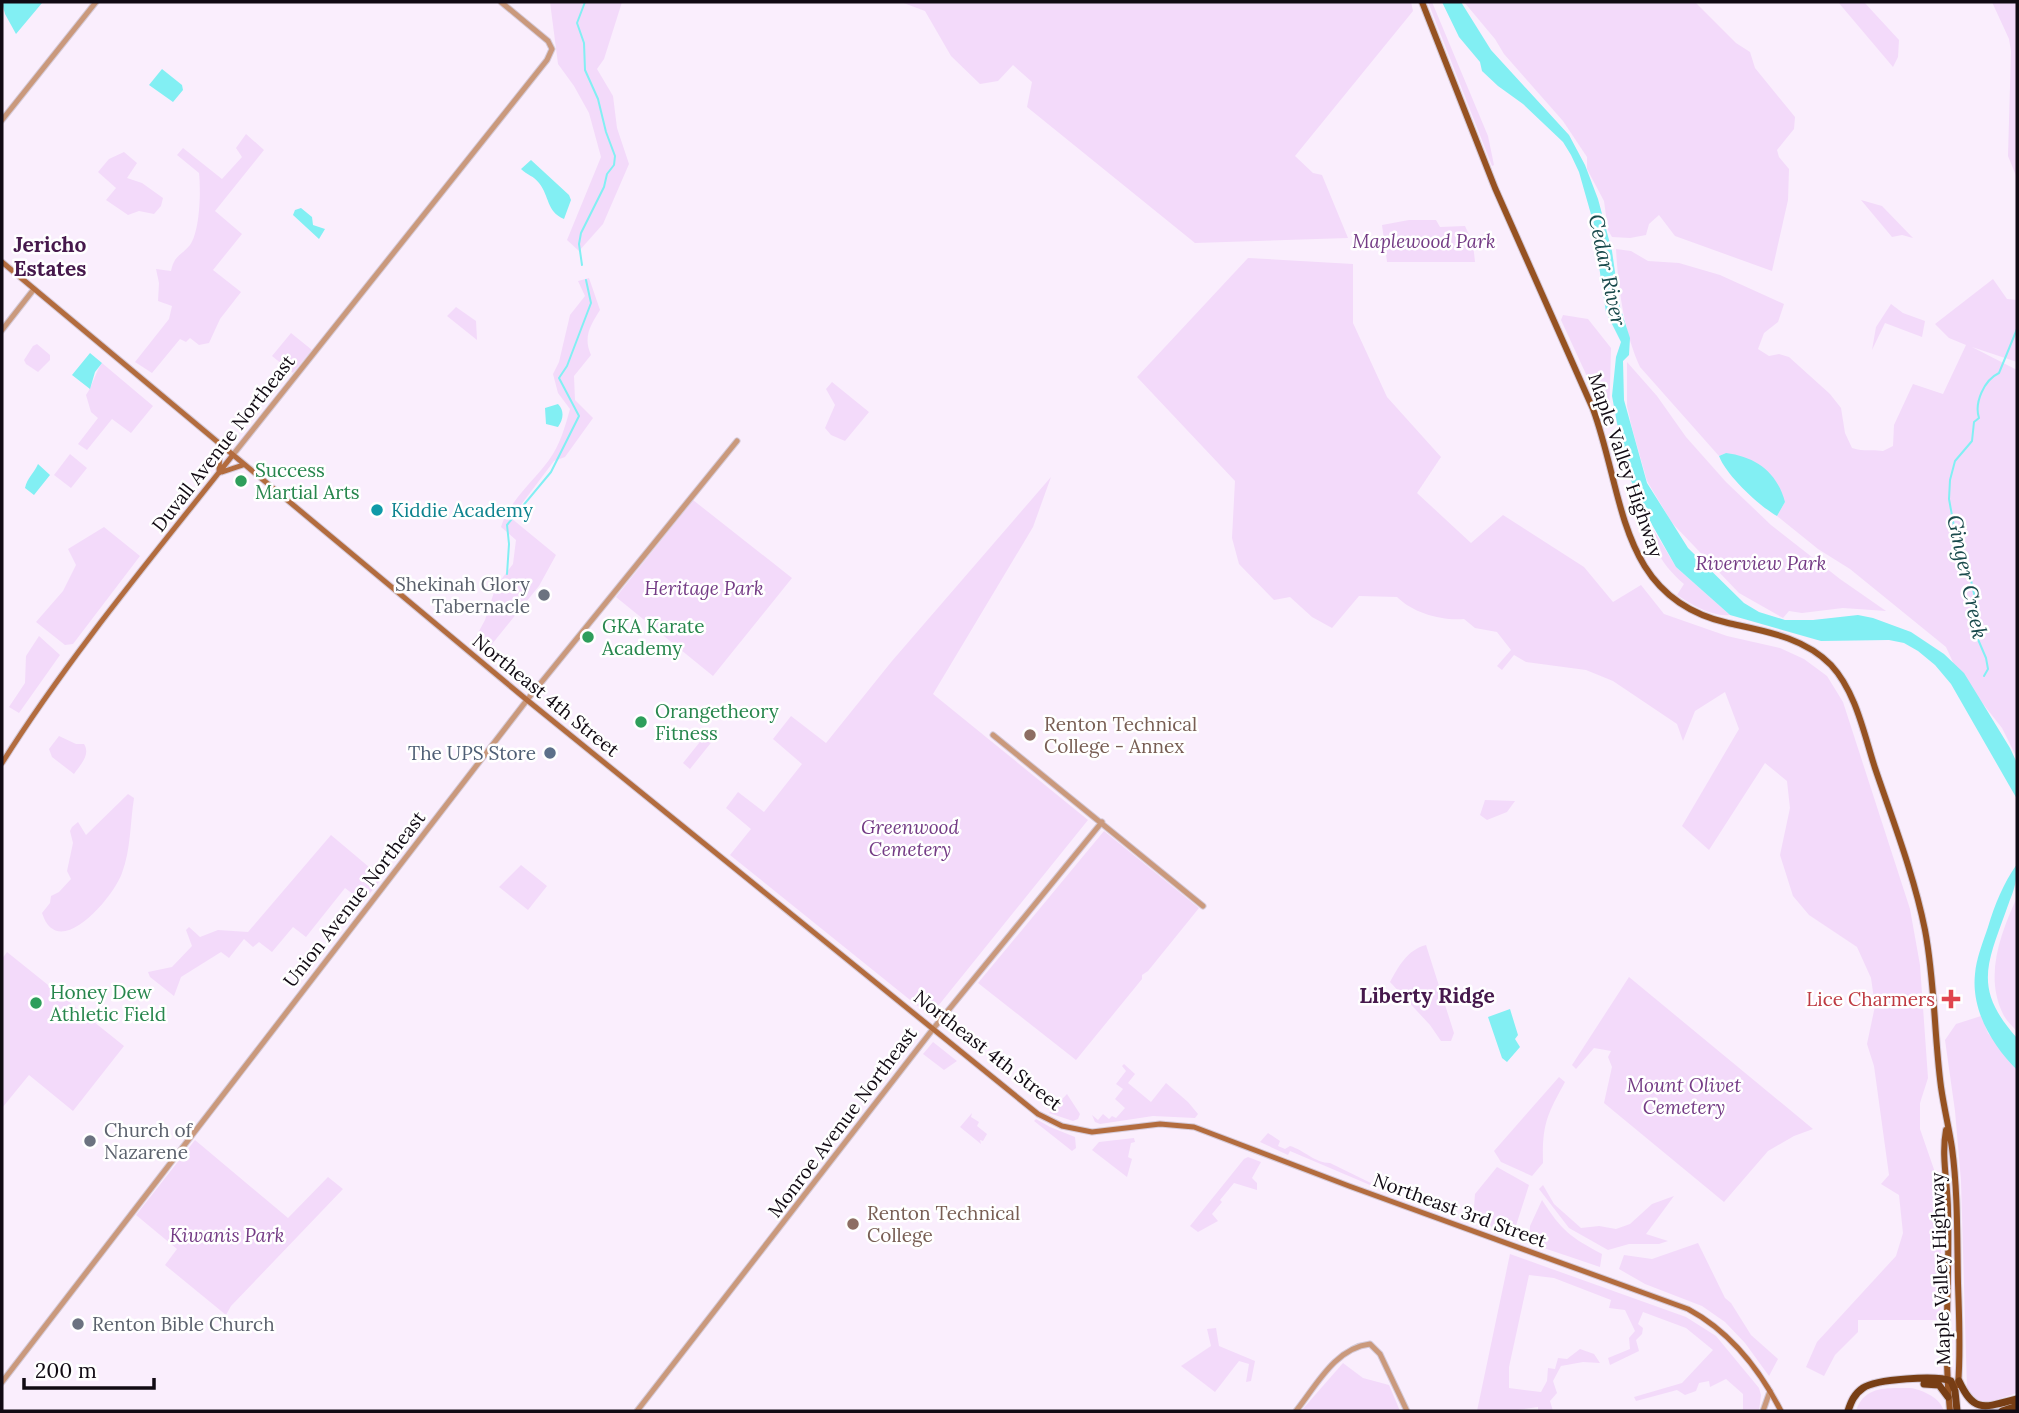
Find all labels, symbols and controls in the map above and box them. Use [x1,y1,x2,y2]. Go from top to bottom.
water label: Cedar River [1583,212,1633,329]
park label: Maplewood Park [1352,229,1496,253]
district label: Jericho Estates [14,231,87,282]
street label: Duvall Avenue Northeast [146,349,300,536]
street label: Maple Valley Highway [1583,370,1669,560]
place label: Success Martial Arts [255,458,360,504]
marker: Success Martial Arts [233,473,249,489]
place label: Kiddie Academy [391,498,533,522]
marker: Kiddie Academy [369,502,385,518]
water label: Ginger Creek [1941,512,1994,642]
park label: Riverview Park [1695,551,1827,575]
place label: Shekinah Glory Tabernacle [395,572,530,618]
park label: Heritage Park [644,576,764,600]
marker: Shekinah Glory Tabernacle [536,587,552,603]
place label: GKA Karate Academy [601,614,705,660]
street label: Northeast 4th Street [468,629,625,762]
marker: GKA Karate Academy [580,629,596,645]
place label: Orangetheory Fitness [655,699,779,745]
place label: Renton Technical College - Annex [1044,712,1197,758]
marker: Orangetheory Fitness [633,714,649,730]
marker: Renton Technical College - Annex [1022,727,1038,743]
place label: The UPS Store [408,741,536,765]
marker: The UPS Store [542,745,558,761]
street label: Union Avenue Northeast [278,806,431,992]
park label: Greenwood Cemetery [861,815,960,861]
place label: Honey Dew Athletic Field [49,980,166,1026]
district label: Liberty Ridge [1359,982,1495,1009]
street label: Northeast 4th Street [909,985,1067,1116]
place label: Lice Charmers [1806,987,1935,1011]
marker: Lice Charmers [1941,989,1961,1009]
marker: Honey Dew Athletic Field [28,995,44,1011]
street label: Monroe Avenue Northeast [762,1021,922,1222]
park label: Mount Olivet Cemetery [1627,1073,1741,1119]
place label: Church of Nazarene [104,1118,194,1164]
marker: Church of Nazarene [82,1133,98,1149]
street label: Northeast 3rd Street [1370,1167,1551,1253]
street label: Maple Valley Highway [1925,1172,1955,1366]
place label: Renton Technical College [867,1201,1020,1247]
marker: Renton Technical College [845,1216,861,1232]
park label: Kiwanis Park [170,1223,285,1247]
place label: Renton Bible Church [92,1312,275,1336]
marker: Renton Bible Church [70,1316,86,1332]
scale bar [24,1346,154,1390]
text: 200 m [35,1357,97,1384]

